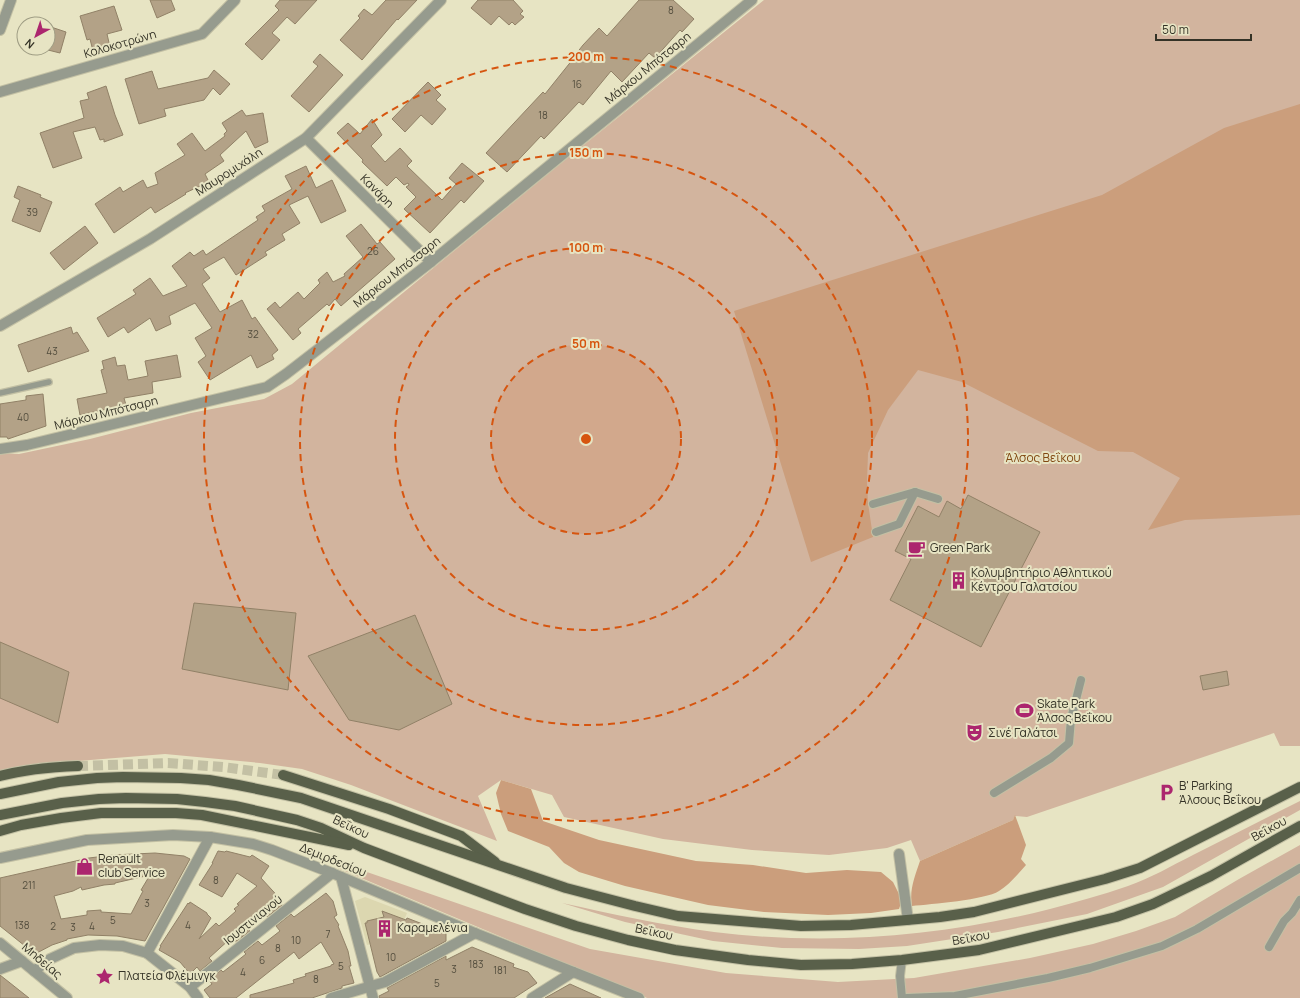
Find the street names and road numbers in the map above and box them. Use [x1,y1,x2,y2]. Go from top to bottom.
street label: Κολοκοτρώνη [82,25,158,62]
street label: Μάρκου Μπότσαρη [601,28,694,108]
street label: Μαυρομιχάλη [192,143,266,200]
street label: Κανάρη [357,170,398,211]
street label: Μάρκου Μπότσαρη [350,232,444,311]
street label: Μάρκου Μπότσαρη [52,391,160,434]
street label: Βεΐκου [330,811,372,842]
street label: Βεΐκου [1248,812,1290,845]
street label: Δεμιρδεσίου [297,838,369,881]
street label: Ιουστινιανού [220,891,286,949]
street label: Βεΐκου [634,919,674,944]
street label: Βεΐκου [951,926,991,949]
street label: Μηδείας [18,939,67,983]

